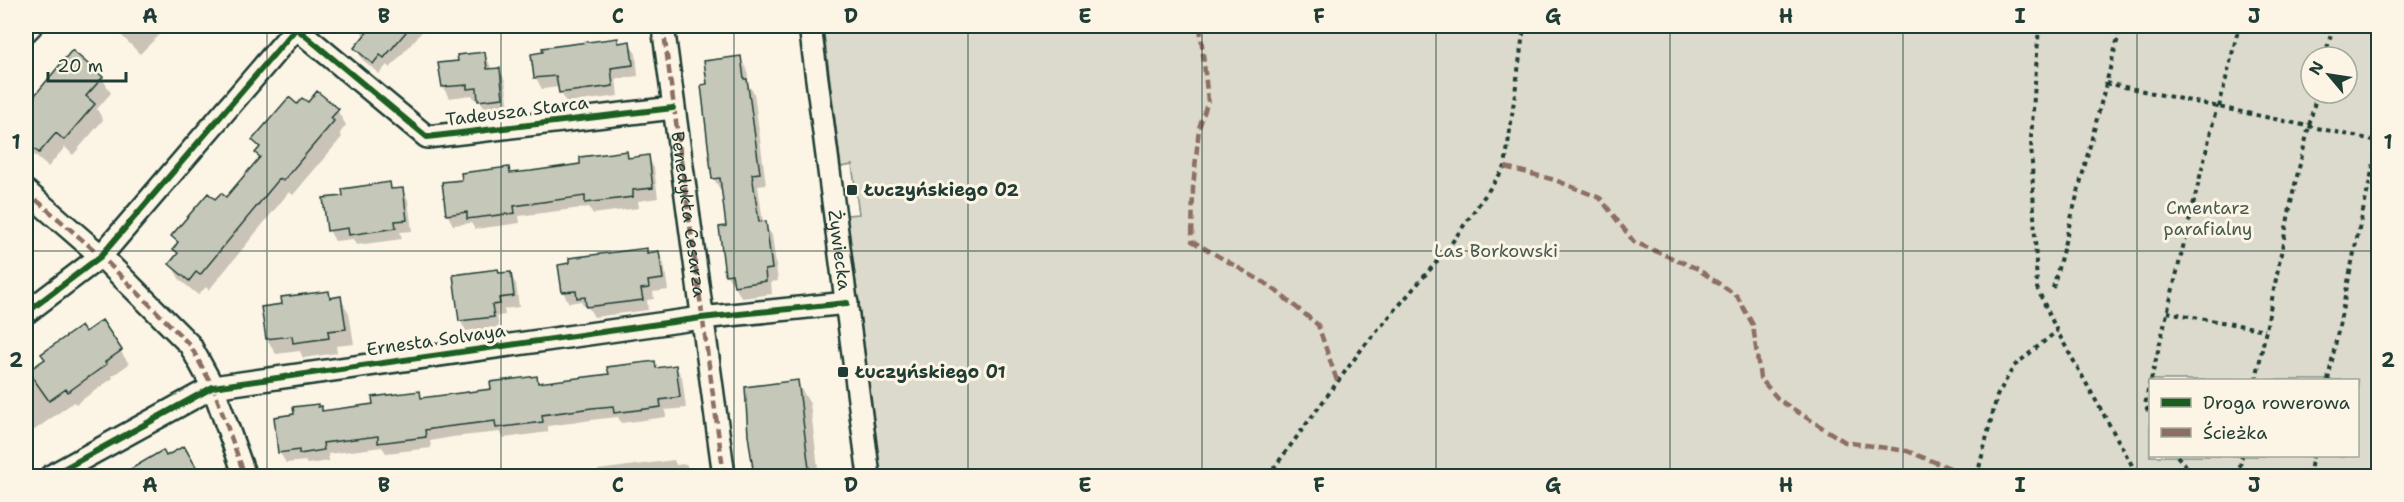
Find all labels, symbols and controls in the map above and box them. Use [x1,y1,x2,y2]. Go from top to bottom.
text: A [142,3,158,29]
text: B [378,3,390,29]
text: C [612,3,624,29]
text: D [844,3,858,29]
text: E [1078,3,1092,29]
text: F [1313,3,1325,29]
text: G [1545,3,1561,29]
text: H [1779,3,1793,29]
text: I [2014,3,2026,29]
text: J [2248,3,2261,29]
scale bar [48,45,126,83]
north arrow [2299,45,2359,105]
text: 20 m [57,54,103,78]
text: N [2304,57,2329,79]
street label: Tadeusza Starca [444,90,590,132]
text: 1 [11,129,21,155]
text: 1 [2383,129,2393,155]
street label: Benedykta Cesarza [665,130,712,299]
place label: Łuczyńskiego 02 [863,178,1019,202]
marker: Łuczyńskiego 02 [845,183,859,197]
park label: Cmentarz parafialny [2164,196,2252,241]
street label: Żywiecka [822,209,857,292]
park label: Las Borkowski [1434,239,1558,263]
street label: Ernesta Solvaya [365,318,507,362]
text: 2 [9,347,23,373]
text: 2 [2381,347,2395,373]
place label: Łuczyńskiego 01 [854,360,1006,384]
marker: Łuczyńskiego 01 [836,365,850,379]
legend [2149,379,2359,457]
text: Droga rowerowa [2203,391,2350,415]
text: Ścieżka [2203,421,2267,445]
text: A [142,472,158,498]
text: B [378,472,390,498]
text: C [612,472,624,498]
text: D [844,472,858,498]
text: E [1078,472,1092,498]
text: F [1313,472,1325,498]
text: G [1545,472,1561,498]
text: H [1779,472,1793,498]
text: I [2014,472,2026,498]
text: J [2248,472,2261,498]

